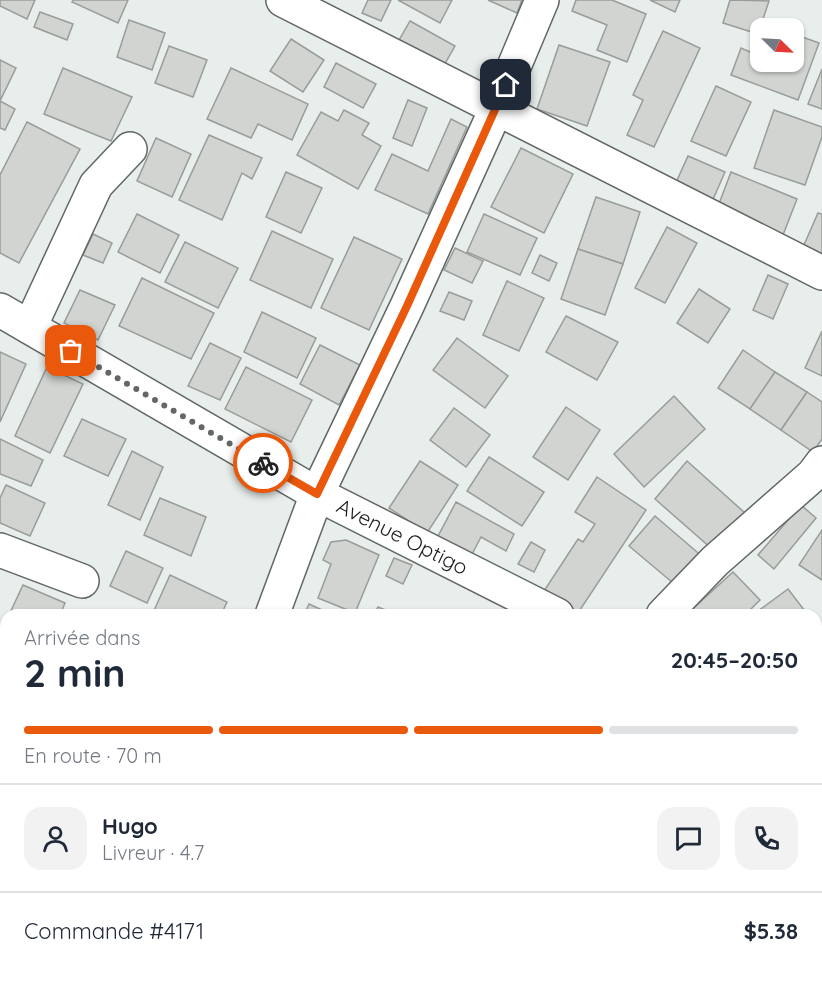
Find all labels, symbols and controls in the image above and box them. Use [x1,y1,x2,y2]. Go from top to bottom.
north arrow [750,18,804,72]
map controls [750,18,804,72]
pin [480,59,531,110]
icon: home [489,68,522,101]
pin [45,325,96,376]
icon: bag [54,334,87,367]
courier [233,433,293,493]
icon: bike [247,447,280,480]
street label: Avenue Optigo [333,492,473,580]
text: Arrivée dans [24,625,140,650]
text: 20:45–20:50 [671,646,798,674]
text: 2 min [24,648,126,697]
text: En route · 70 m [24,743,162,768]
button: person [24,807,87,870]
button: chat [657,807,720,870]
button: phone [735,807,798,870]
text: Hugo [102,812,158,840]
text: Livreur · 4.7 [102,840,204,865]
text: Commande #4171 [24,917,204,945]
text: $5.38 [744,917,798,945]

